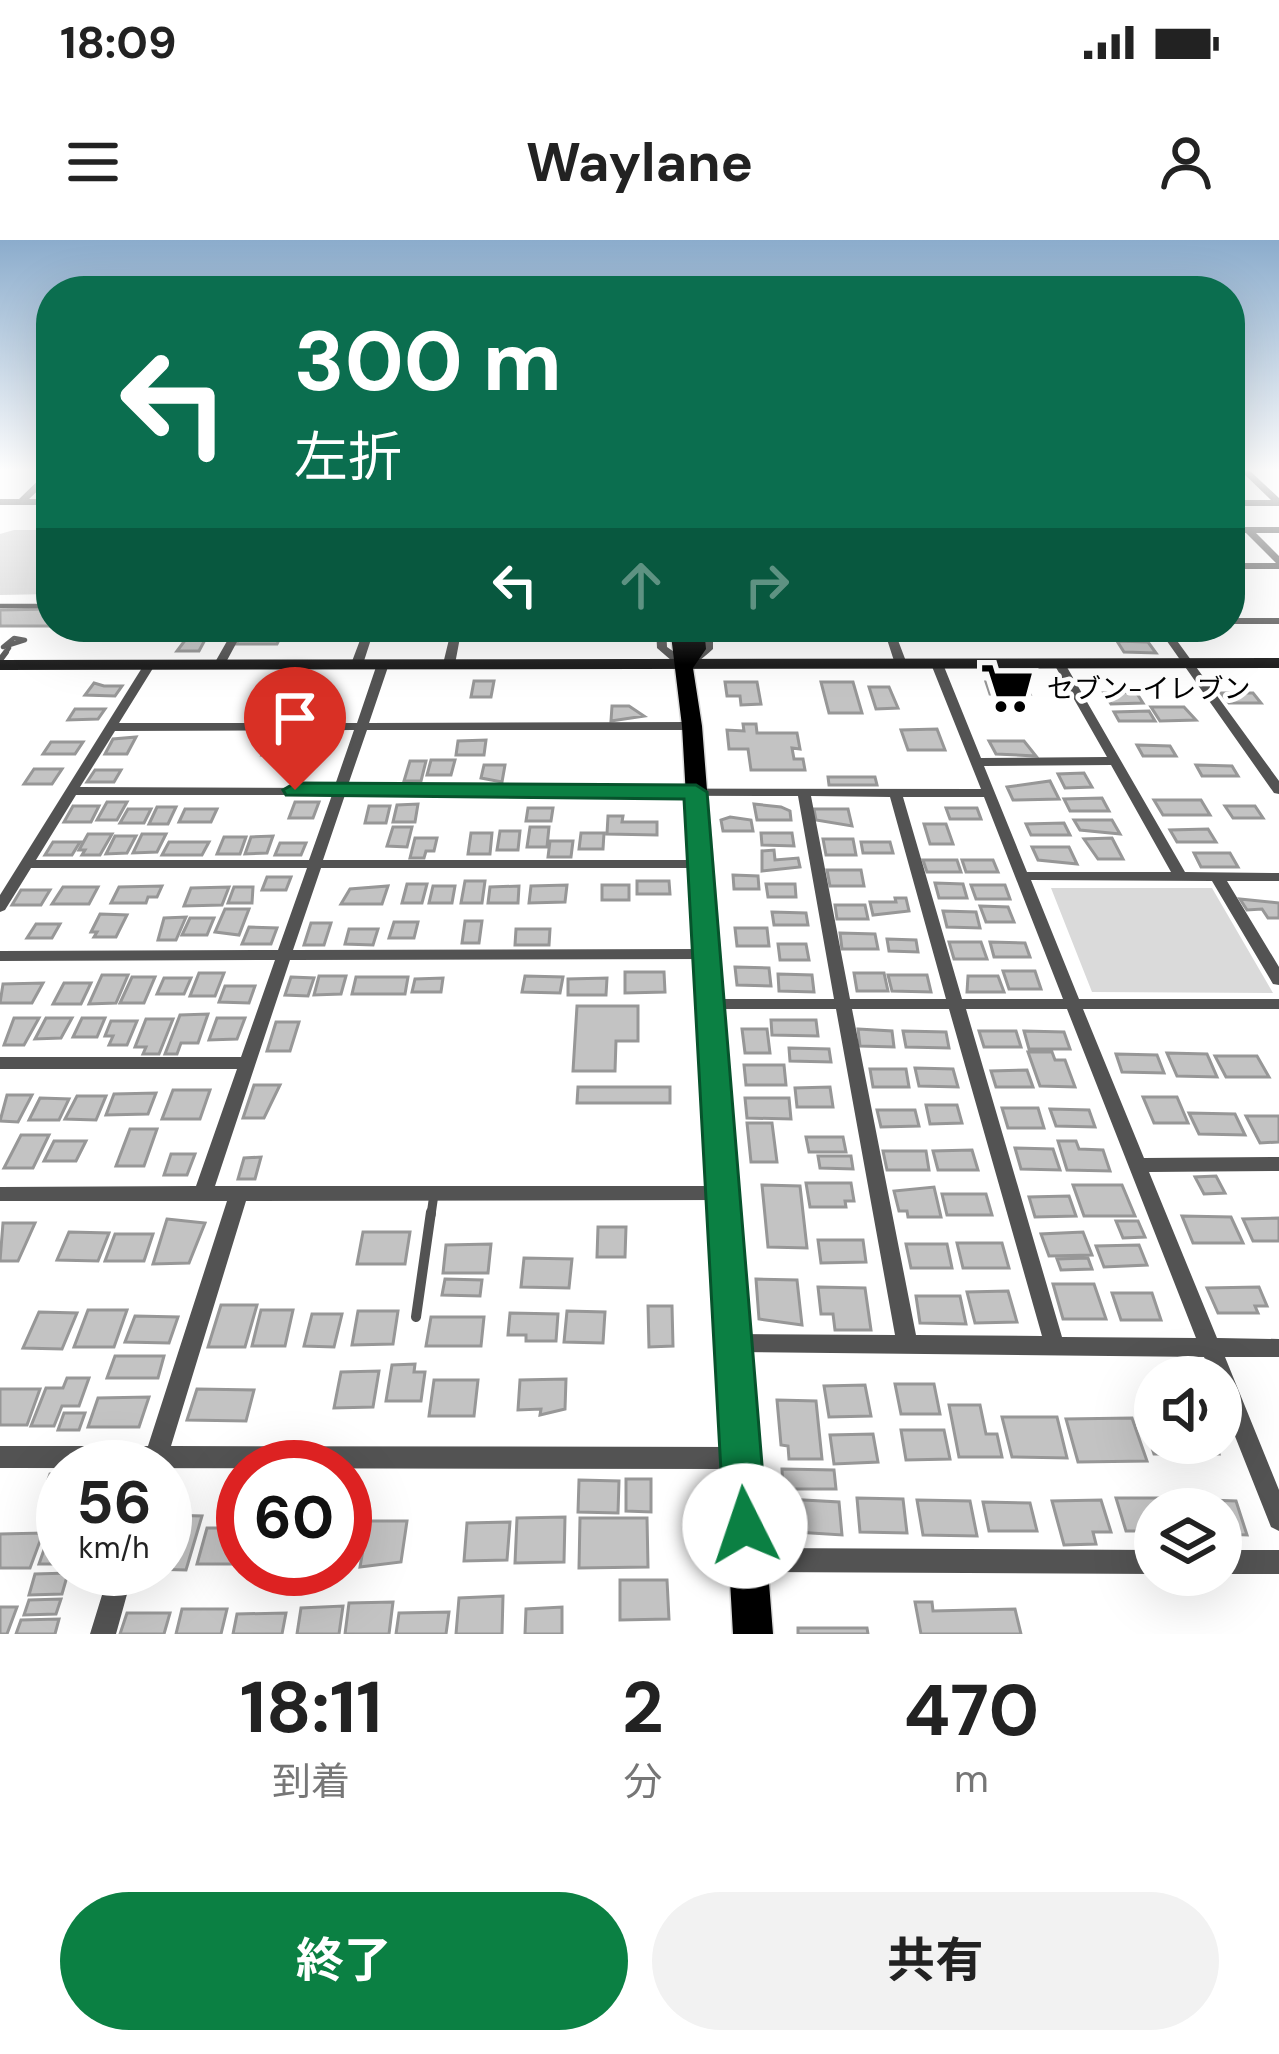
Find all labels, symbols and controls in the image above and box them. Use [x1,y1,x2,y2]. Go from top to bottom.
text: 18:09 [60,13,177,72]
text: Waylane [526,127,753,198]
icon: menu [60,129,126,195]
icon: person [1153,129,1219,195]
text: 300 m [294,307,562,416]
icon: left [96,324,252,480]
text: 左折 [294,422,402,493]
icon: left [482,552,548,618]
icon: ahead [608,552,674,618]
icon: right [734,552,800,618]
supermarket icon: セブン-イレブン [978,659,1036,717]
pin [244,667,346,790]
place label: セブン-イレブン [1047,671,1251,706]
icon: arrive [262,685,328,751]
map controls [1134,1356,1242,1596]
button: sound [1134,1356,1242,1464]
speed limit sign: 60 [216,1440,372,1596]
text: 56 [76,1463,152,1542]
position arrow [682,1463,808,1589]
button: layers [1134,1488,1242,1596]
text: km/h [79,1528,149,1567]
text: 18:11 [240,1661,382,1754]
text: 2 [622,1661,664,1754]
text: 470 [903,1664,1039,1757]
text: m [954,1753,989,1804]
text: 到着 [272,1756,350,1807]
text: 分 [623,1756,662,1807]
button: 終了 [60,1892,628,2030]
button: 共有 [652,1892,1219,2030]

